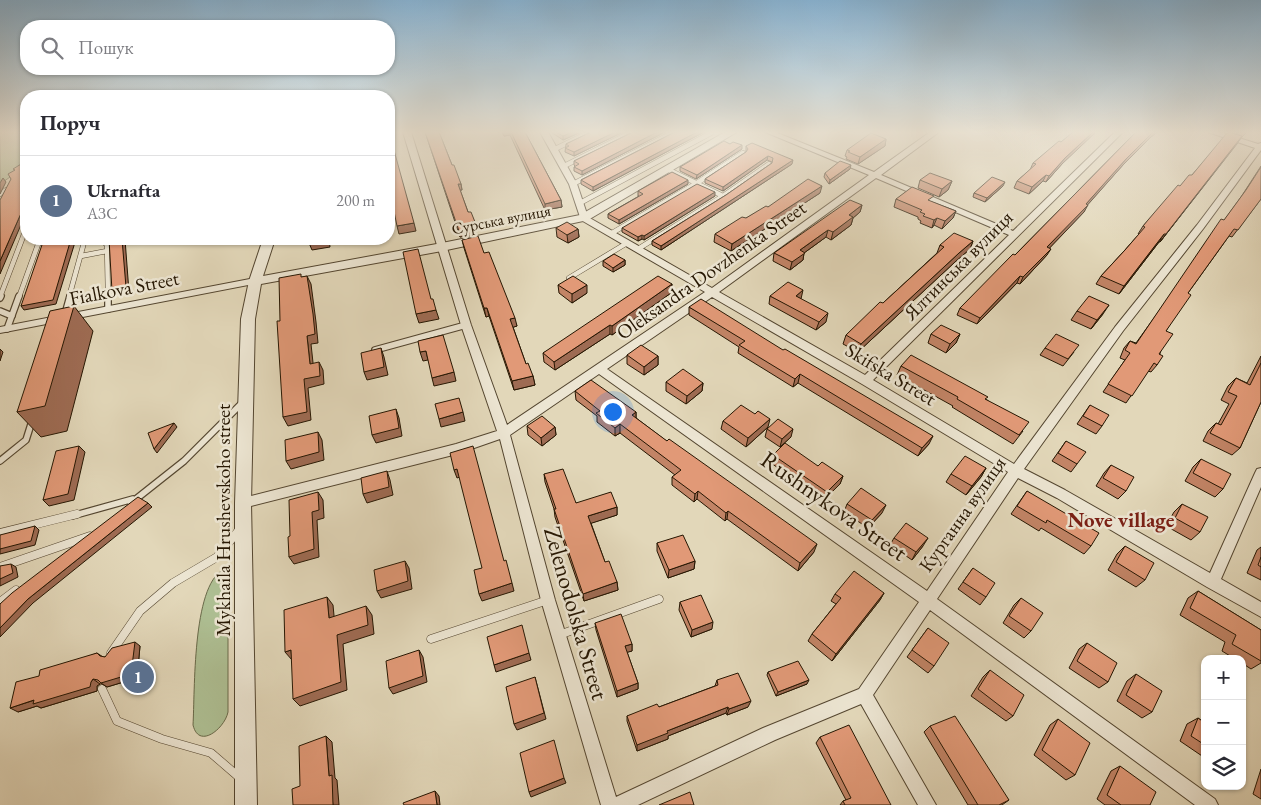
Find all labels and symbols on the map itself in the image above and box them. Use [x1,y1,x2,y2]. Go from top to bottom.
street label: Oleksandra Dovzhenka Street [611,194,812,345]
street label: Сурська вулиця [450,200,553,239]
street label: Ялтинська вулиця [897,205,1018,326]
street label: Fialkova Street [67,264,182,311]
street label: Skifska Street [841,337,942,412]
your location [600,399,626,425]
street label: Mykhaila Hrushevskoho street [210,403,236,636]
street label: Rushnykova Street [755,444,914,568]
street label: Курганна вулиця [913,451,1011,577]
district label: Nove village [1068,506,1175,533]
street label: Zelenodolska Street [537,523,616,704]
pin: 1 [122,658,154,696]

